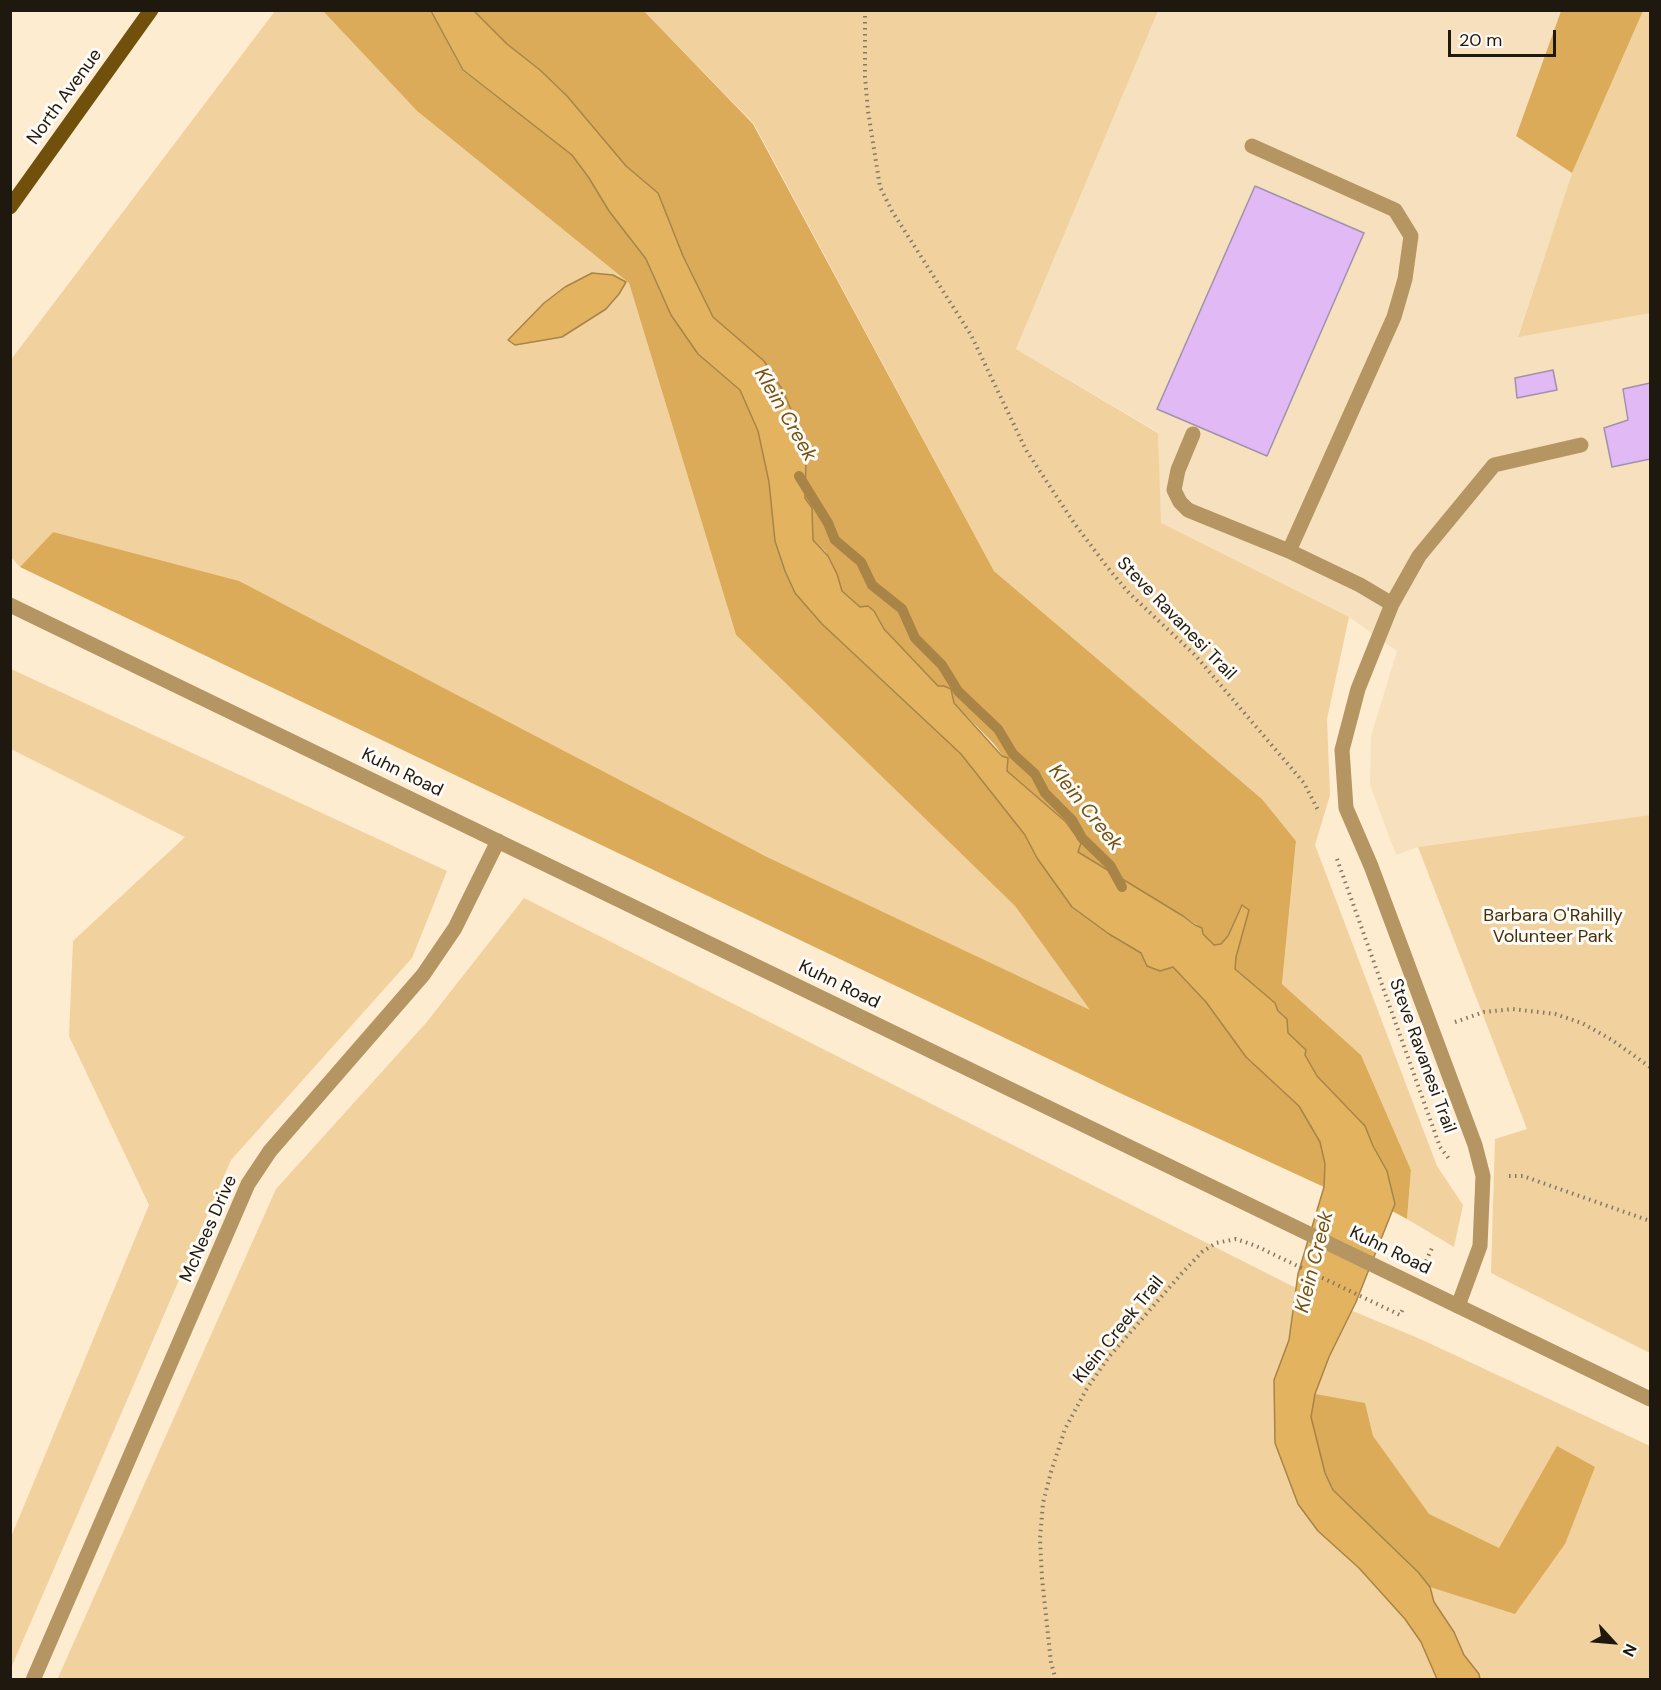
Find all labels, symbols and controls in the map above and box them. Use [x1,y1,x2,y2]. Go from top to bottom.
scale bar [1451,18,1559,56]
text: 20 m [1459,28,1502,52]
street label: North Avenue [23,45,107,149]
water label: Klein Creek [749,364,821,466]
street label: Steve Ravanesi Trail [1112,553,1240,685]
street label: Kuhn Road [358,744,446,802]
water label: Klein Creek [1043,760,1127,856]
park label: Barbara O'Rahilly Volunteer Park [1483,905,1623,948]
street label: Kuhn Road [795,956,883,1014]
street label: Steve Ravanesi Trail [1384,976,1460,1136]
street label: McNees Drive [176,1172,242,1286]
water label: Klein Creek [1291,1209,1339,1315]
street label: Kuhn Road [1346,1222,1434,1280]
street label: Klein Creek Trail [1069,1272,1169,1388]
north arrow [1583,1612,1643,1672]
text: N [1618,1640,1642,1660]

